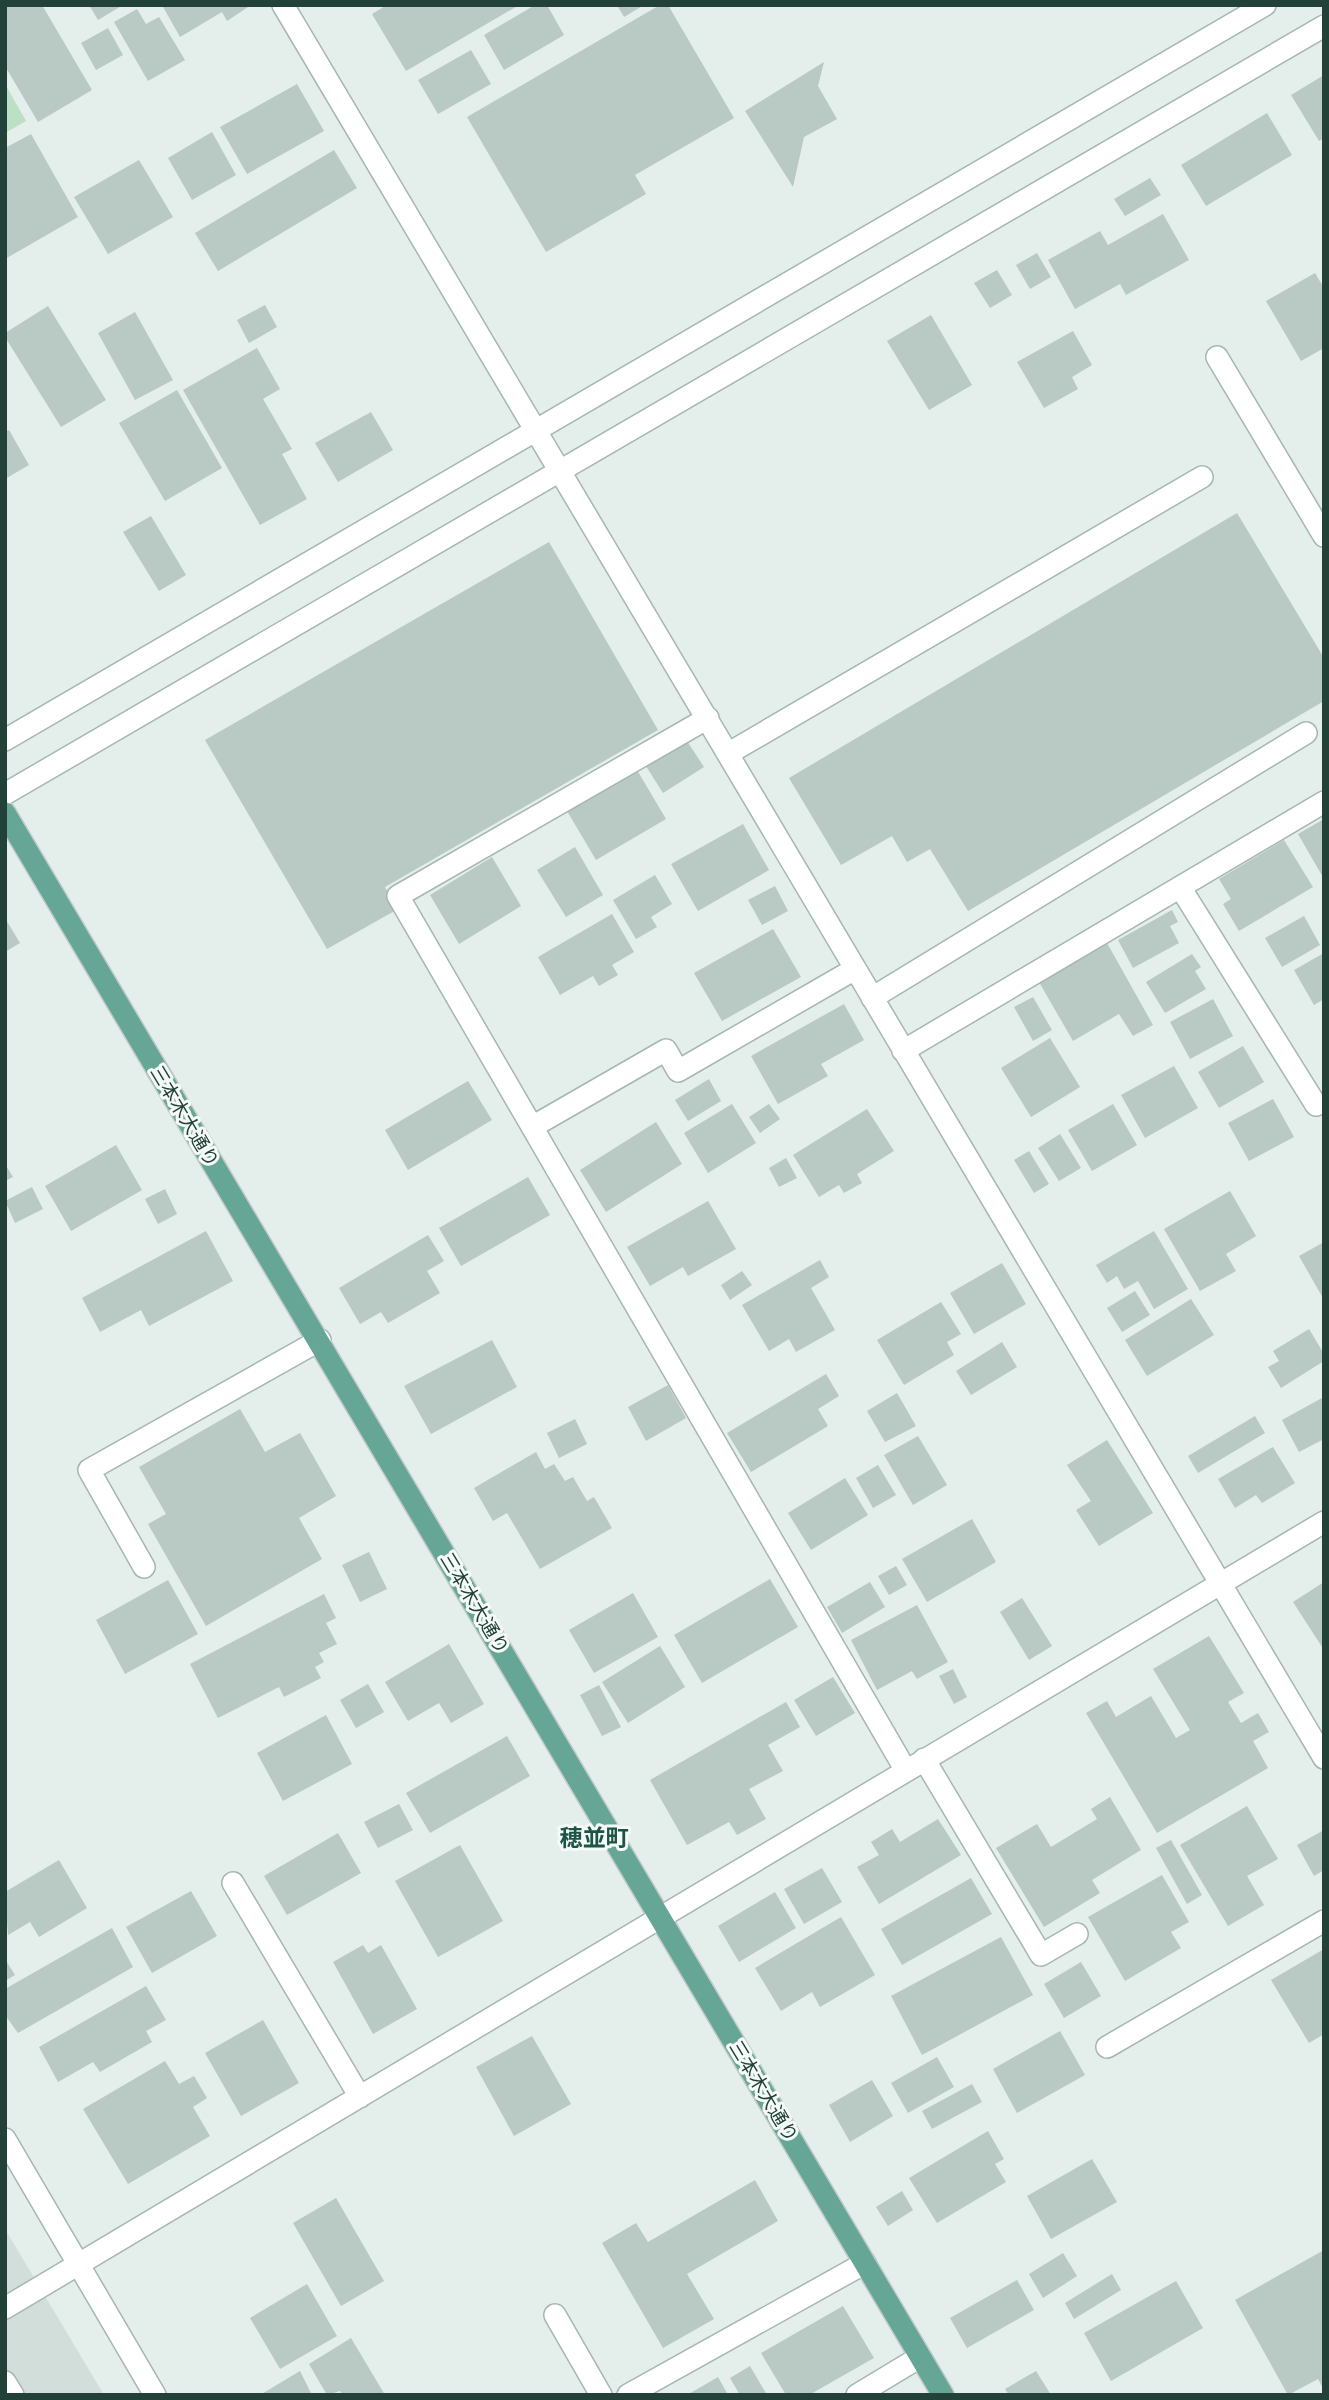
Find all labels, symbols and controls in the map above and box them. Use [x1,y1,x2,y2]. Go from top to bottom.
street label: 三本木大通り [145,1061,224,1171]
street label: 三本木大通り [435,1548,514,1658]
district label: 穂並町 [560,1824,629,1852]
street label: 三本木大通り [724,2036,803,2146]

